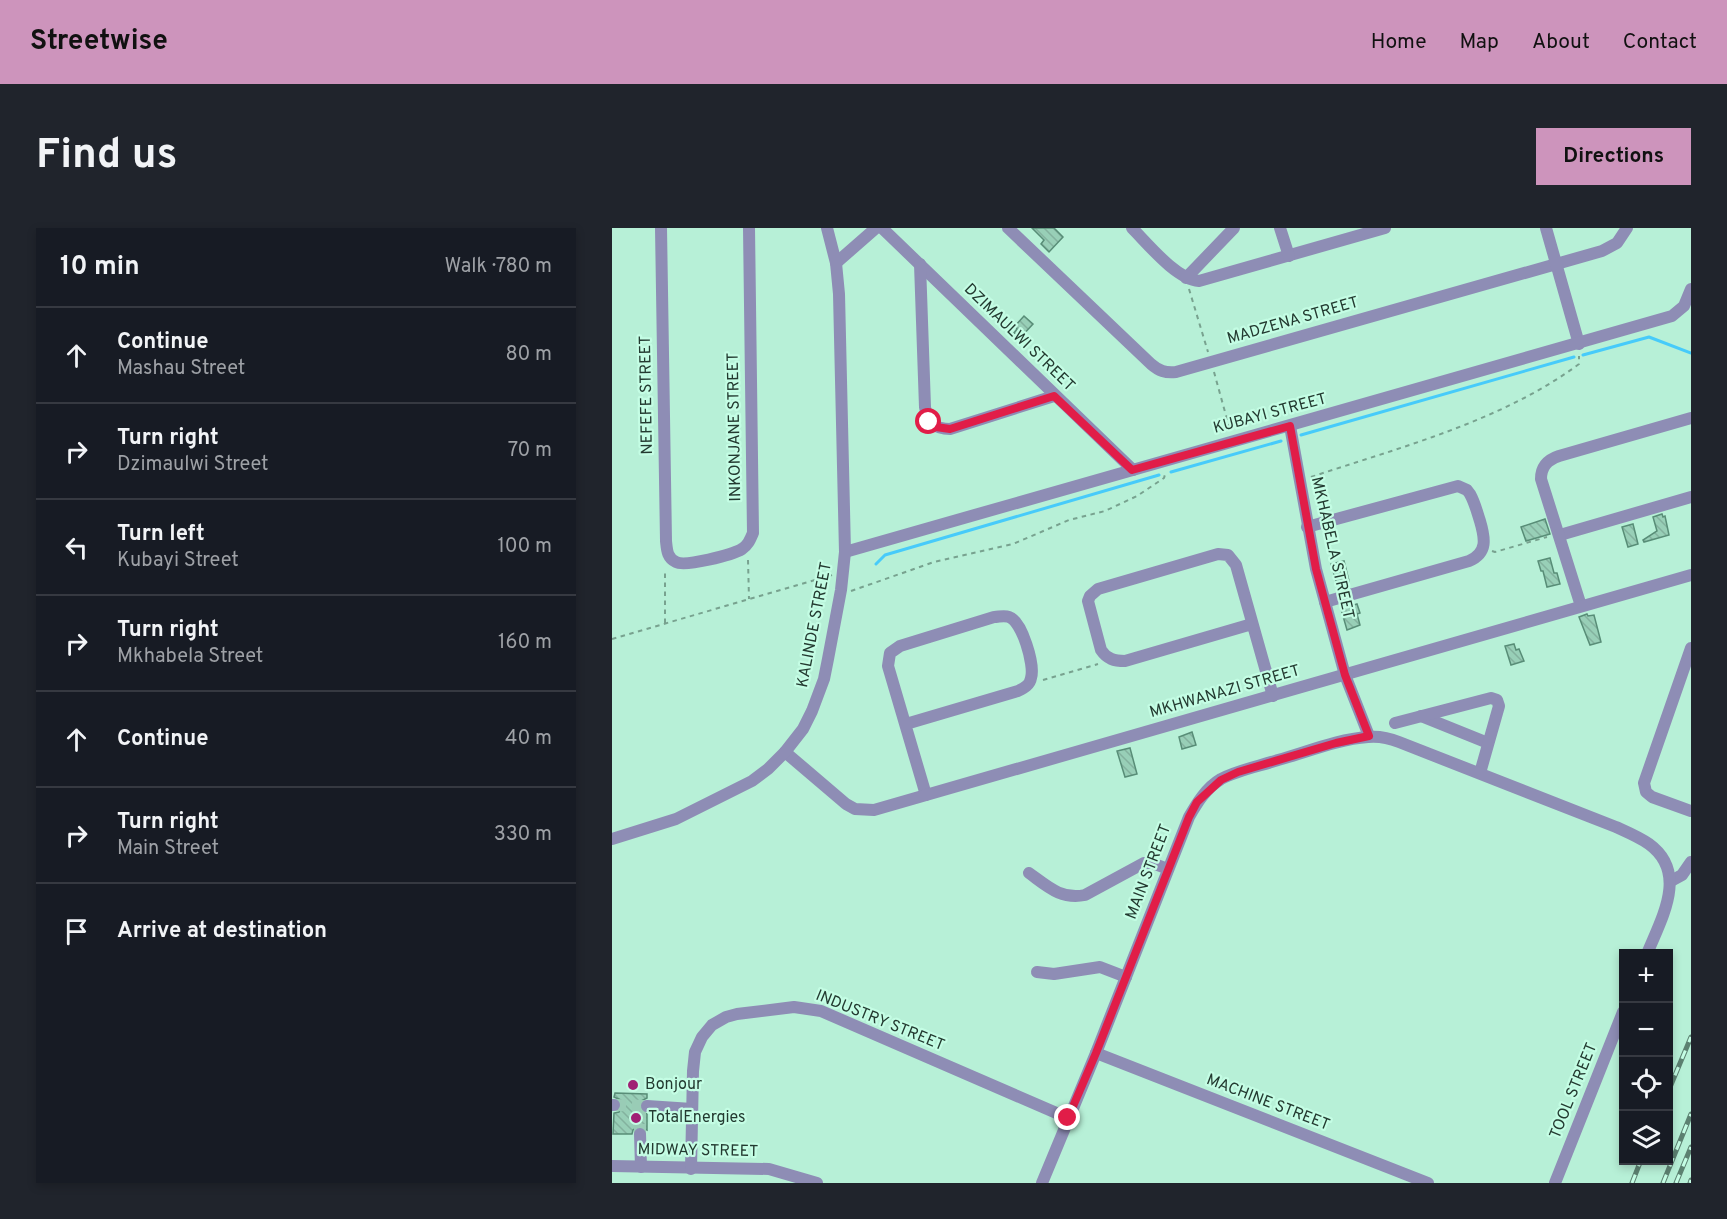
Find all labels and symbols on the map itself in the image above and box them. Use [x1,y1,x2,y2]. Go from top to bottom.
street label: DZIMAULWI STREET [959,280,1079,396]
street label: MADZENA STREET [1225,293,1361,349]
street label: NEFEFE STREET [636,335,658,455]
street label: INKONJANE STREET [724,352,746,502]
street label: KUBAYI STREET [1211,389,1329,439]
route start [915,408,941,434]
street label: MKHABELA STREET [1306,475,1358,621]
street label: KALINDE STREET [793,561,837,689]
street label: MKHWANAZI STREET [1147,661,1303,723]
street label: MAIN STREET [1122,822,1176,922]
street label: INDUSTRY STREET [812,986,948,1056]
street label: TOOL STREET [1546,1040,1602,1142]
street label: MACHINE STREET [1203,1070,1333,1136]
place label: Bonjour [645,1075,702,1095]
marker: Bonjour [626,1078,640,1092]
route end [1054,1104,1080,1130]
place label: TotalEnergies [648,1108,746,1128]
marker: TotalEnergies [629,1111,643,1125]
street label: MIDWAY STREET [637,1140,759,1162]

